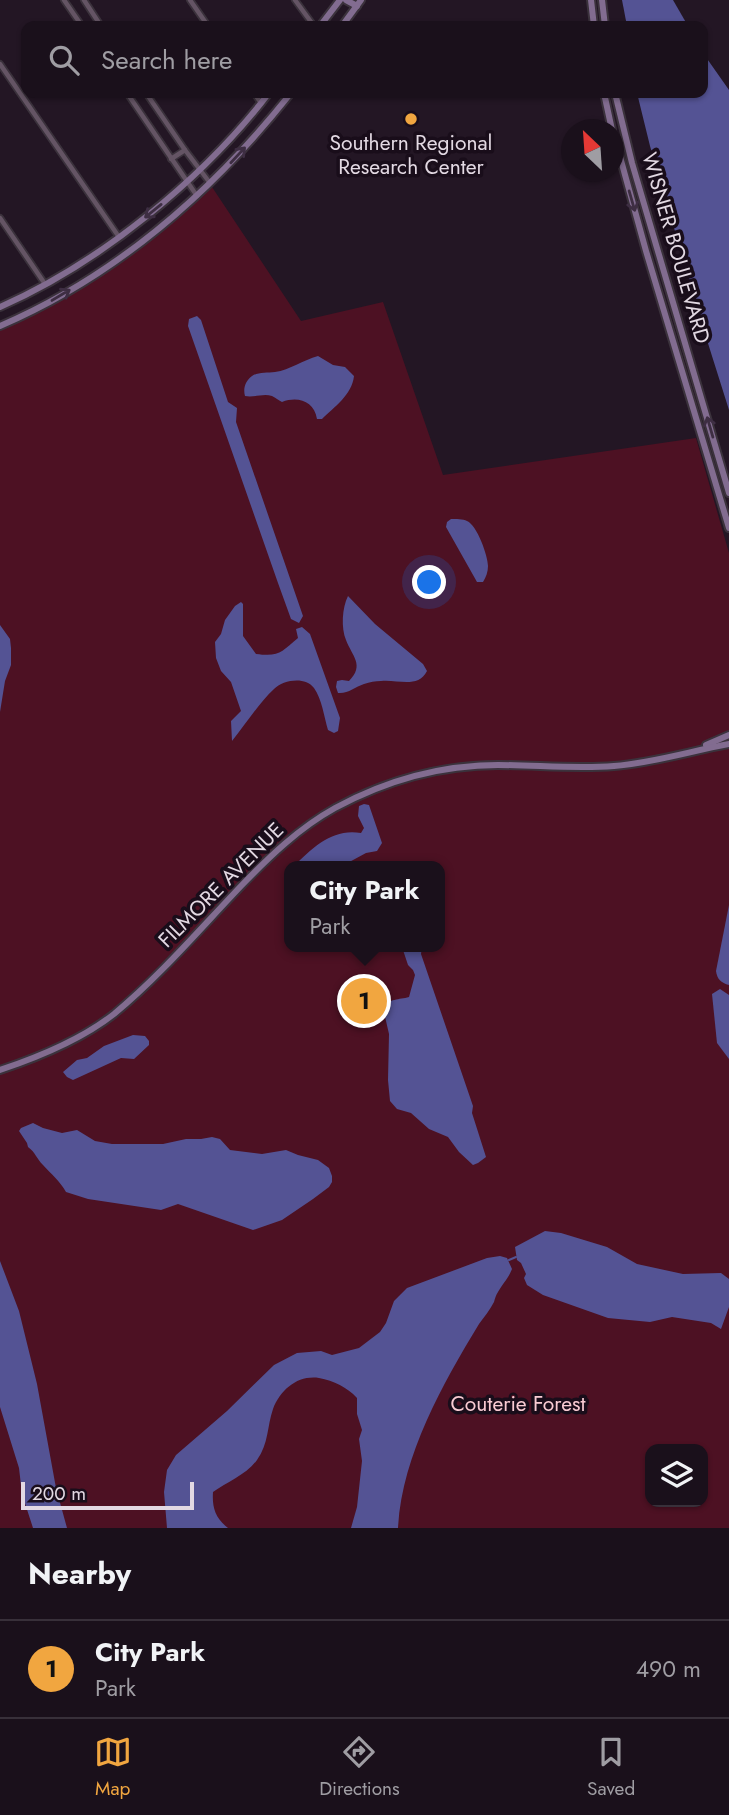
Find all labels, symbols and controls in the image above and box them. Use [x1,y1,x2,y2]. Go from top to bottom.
search box [21,21,708,98]
icon: search [45,41,83,79]
text: Search here [101,41,233,79]
marker: Southern Regional Research Center [403,111,419,127]
north arrow [561,119,624,182]
place label: Southern Regional Research Center [330,128,492,182]
one-way arrow [230,147,247,164]
street label: WISNER BOULEVARD [634,149,718,347]
one-way arrow [626,190,639,212]
one-way arrow [144,203,162,218]
one-way arrow [50,288,70,302]
one-way arrow [702,416,715,438]
your location [412,565,446,599]
street label: FILMORE AVENUE [152,816,290,954]
popup [284,861,445,952]
text: City Park [309,871,420,909]
text: Park [309,909,350,943]
pin: 1 [341,975,387,1027]
park label: Couterie Forest [450,1389,586,1419]
map controls [645,1444,708,1507]
button: layers [645,1444,708,1507]
scale bar [21,1479,194,1511]
text: 200 m [32,1480,86,1507]
text: Nearby [28,1552,131,1595]
text: City Park [95,1633,205,1671]
text: 1 [45,1652,57,1686]
text: 490 m [636,1652,701,1686]
text: Park [95,1671,136,1705]
tab: Map [94,1733,132,1802]
tab: Directions [319,1733,400,1802]
tab: Saved [587,1733,635,1802]

